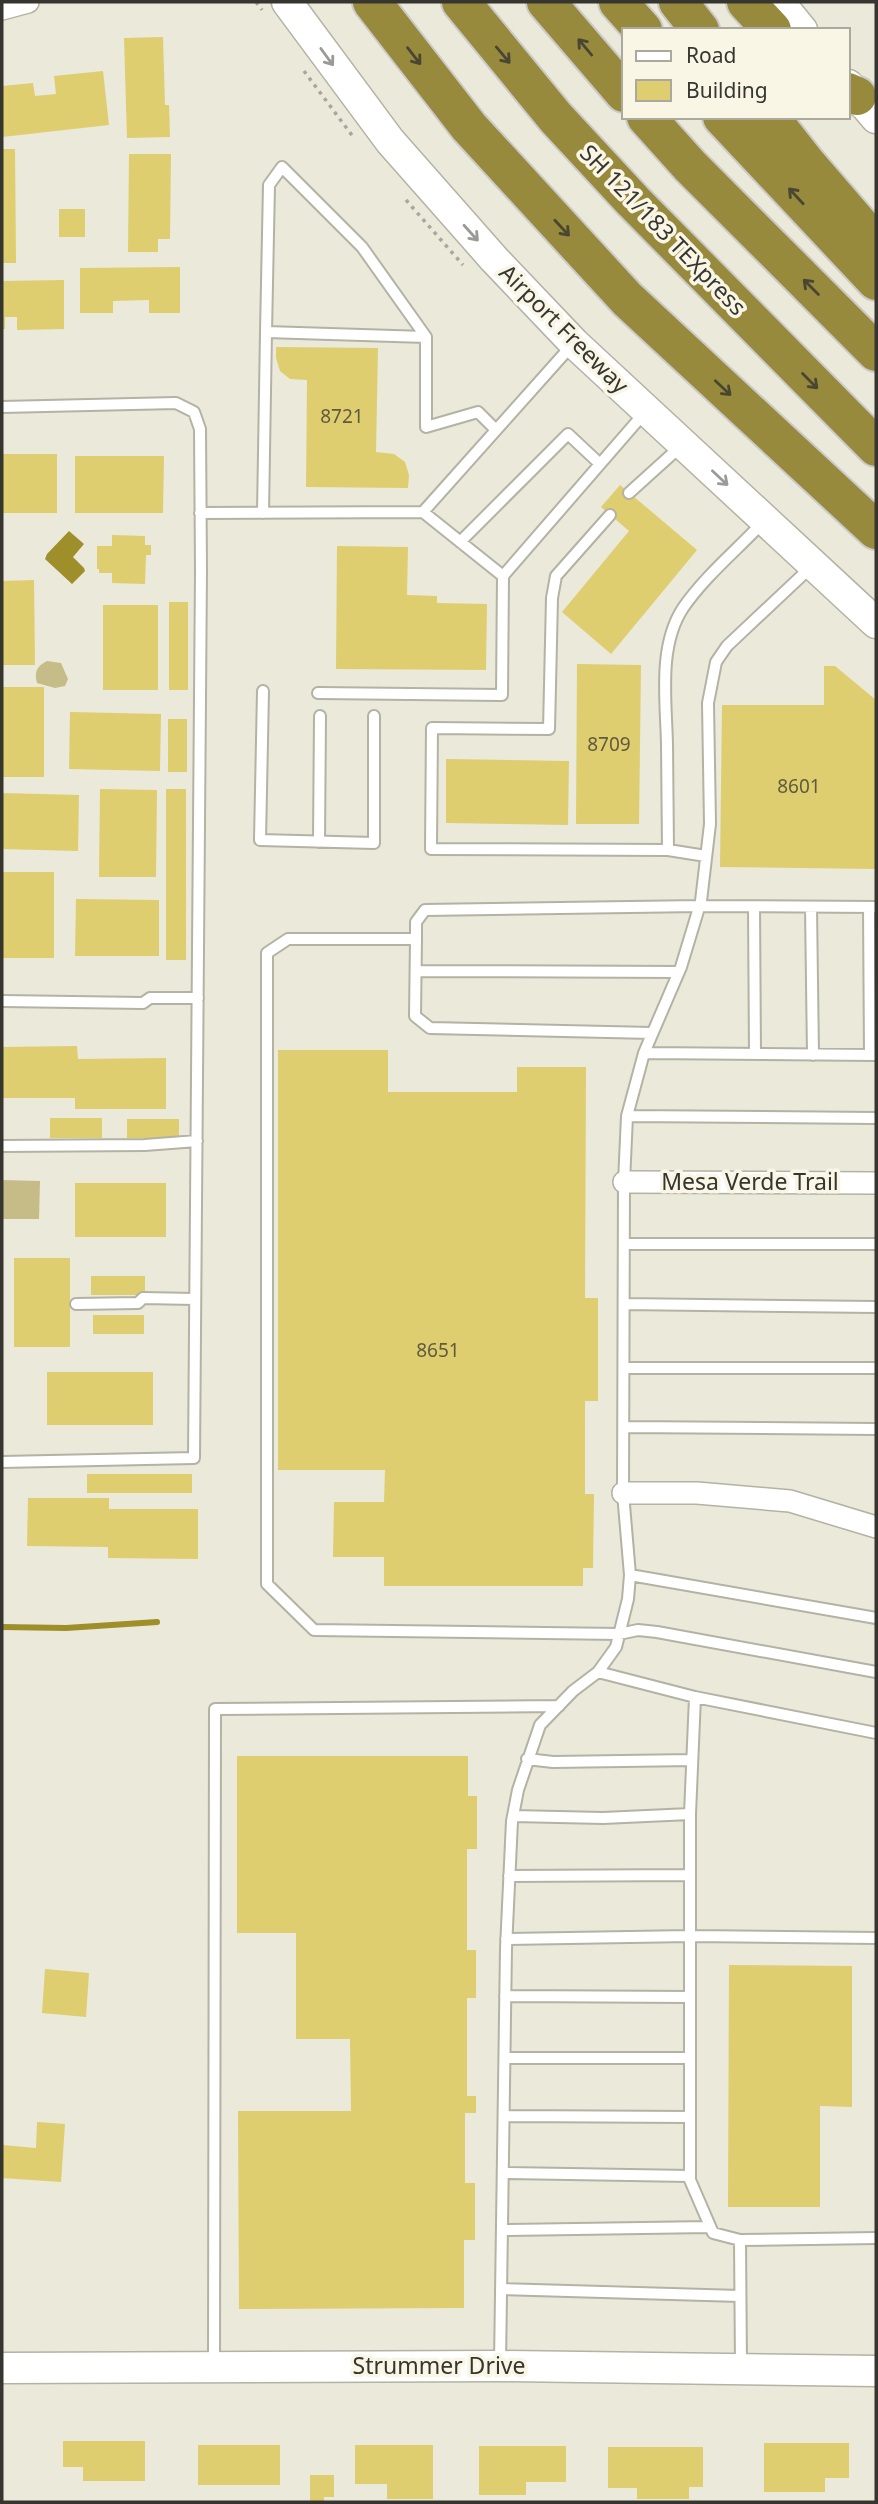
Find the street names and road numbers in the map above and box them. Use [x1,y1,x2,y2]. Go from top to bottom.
street label: SH 121/183 TEXpress [574,137,754,322]
street label: Airport Freeway [493,256,637,400]
street label: Mesa Verde Trail [661,1165,839,1197]
street label: Strummer Drive [353,2349,525,2381]

